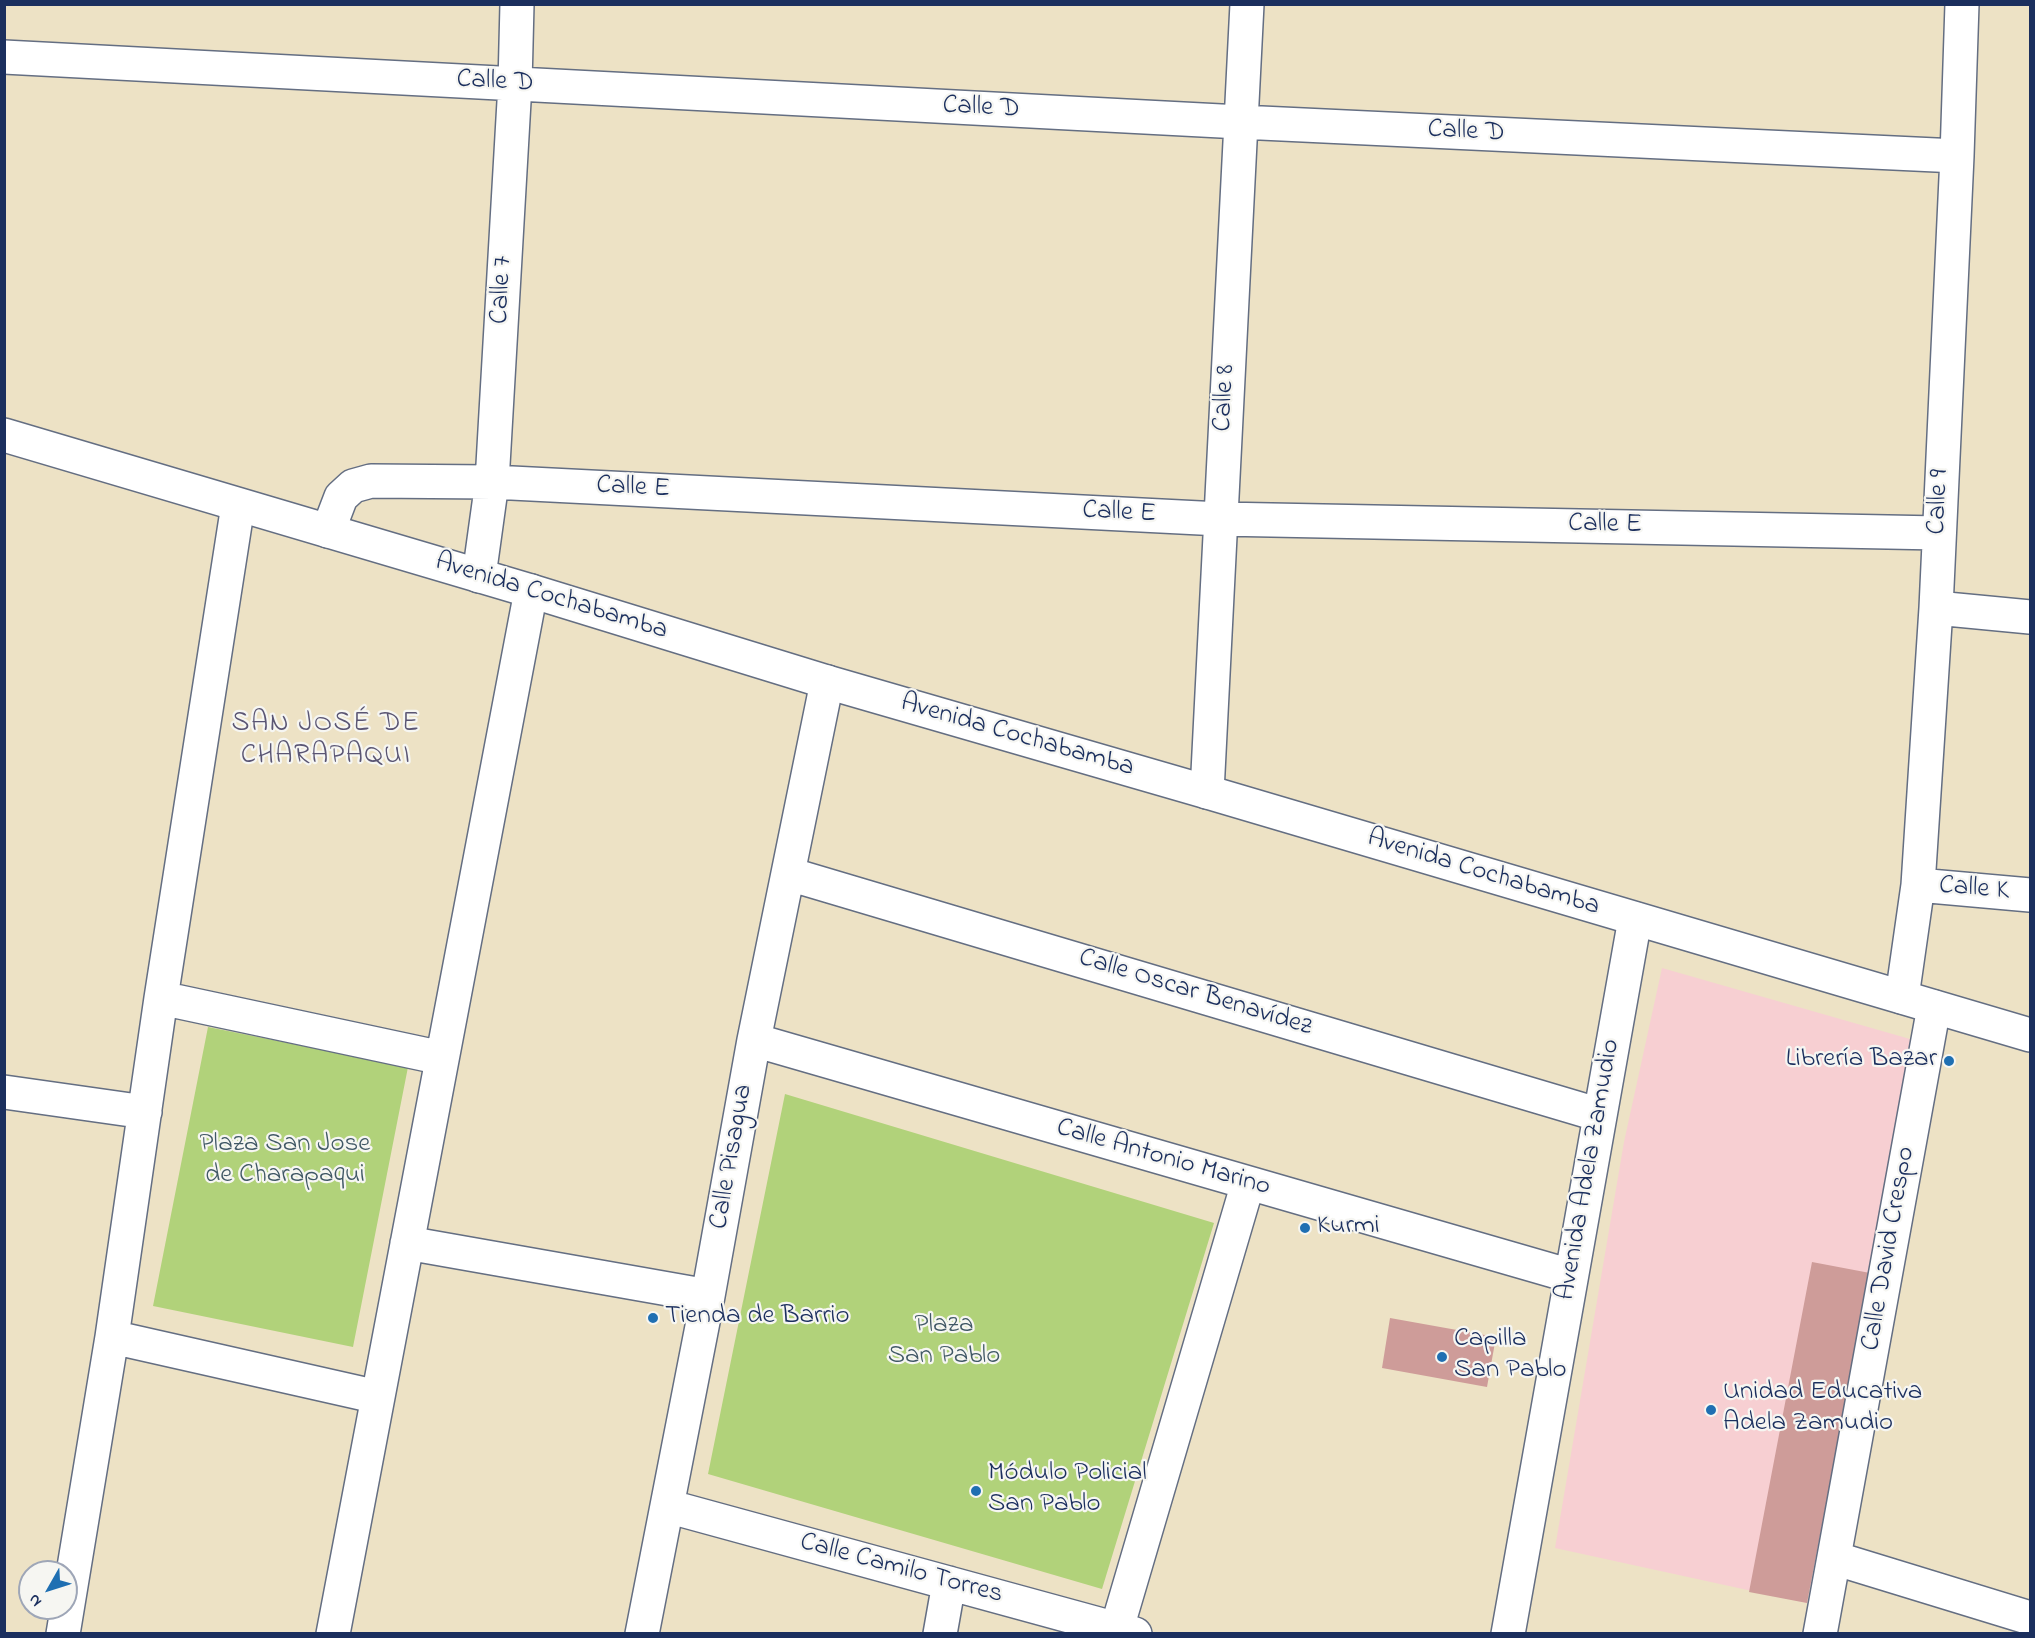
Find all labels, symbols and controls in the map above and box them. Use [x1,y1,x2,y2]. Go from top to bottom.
street label: Calle D [456,65,534,101]
street label: Calle D [942,91,1020,127]
street label: Calle D [1427,115,1505,151]
street label: Calle 7 [485,255,521,325]
street label: Calle 8 [1208,363,1244,433]
street label: Calle 9 [1922,468,1958,536]
street label: Calle E [595,471,671,507]
street label: Calle E [1081,496,1157,532]
street label: Calle E [1568,509,1642,543]
street label: Avenida Cochabamba [431,547,671,649]
street label: Avenida Cochabamba [896,688,1138,786]
district label: SAN JOSÉ DE CHARAPAQUI [231,708,421,774]
street label: Avenida Cochabamba [1363,823,1603,925]
street label: Calle K [1938,871,2010,909]
street label: Calle Oscar Benavídez [1074,943,1316,1045]
street label: Avenida Adela Zamudio [1551,1037,1629,1303]
place label: Librería Bazar [1786,1045,1937,1077]
marker: Librería Bazar [1942,1054,1956,1068]
street label: Calle Pisagua [704,1082,762,1232]
street label: Calle Antonio Marino [1052,1113,1274,1205]
park label: Plaza San Jose de Charapaqui [200,1130,370,1193]
street label: Calle David Crespo [1856,1144,1924,1354]
place label: Kurmi [1317,1212,1380,1244]
marker: Kurmi [1298,1221,1312,1235]
place label: Tienda de Barrio [665,1302,850,1334]
marker: Tienda de Barrio [646,1311,660,1325]
park label: Plaza San Pablo [888,1311,1000,1374]
place label: Capilla San Pablo [1454,1325,1567,1388]
marker: Capilla San Pablo [1435,1350,1449,1364]
place label: Unidad Educativa Adela Zamudio [1723,1378,1922,1441]
marker: Unidad Educativa Adela Zamudio [1704,1403,1718,1417]
place label: Módulo Policial San Pablo [988,1459,1147,1522]
marker: Módulo Policial San Pablo [969,1484,983,1498]
street label: Calle Camilo Torres [796,1527,1006,1613]
north arrow [18,1560,78,1620]
text: N [23,1588,48,1612]

